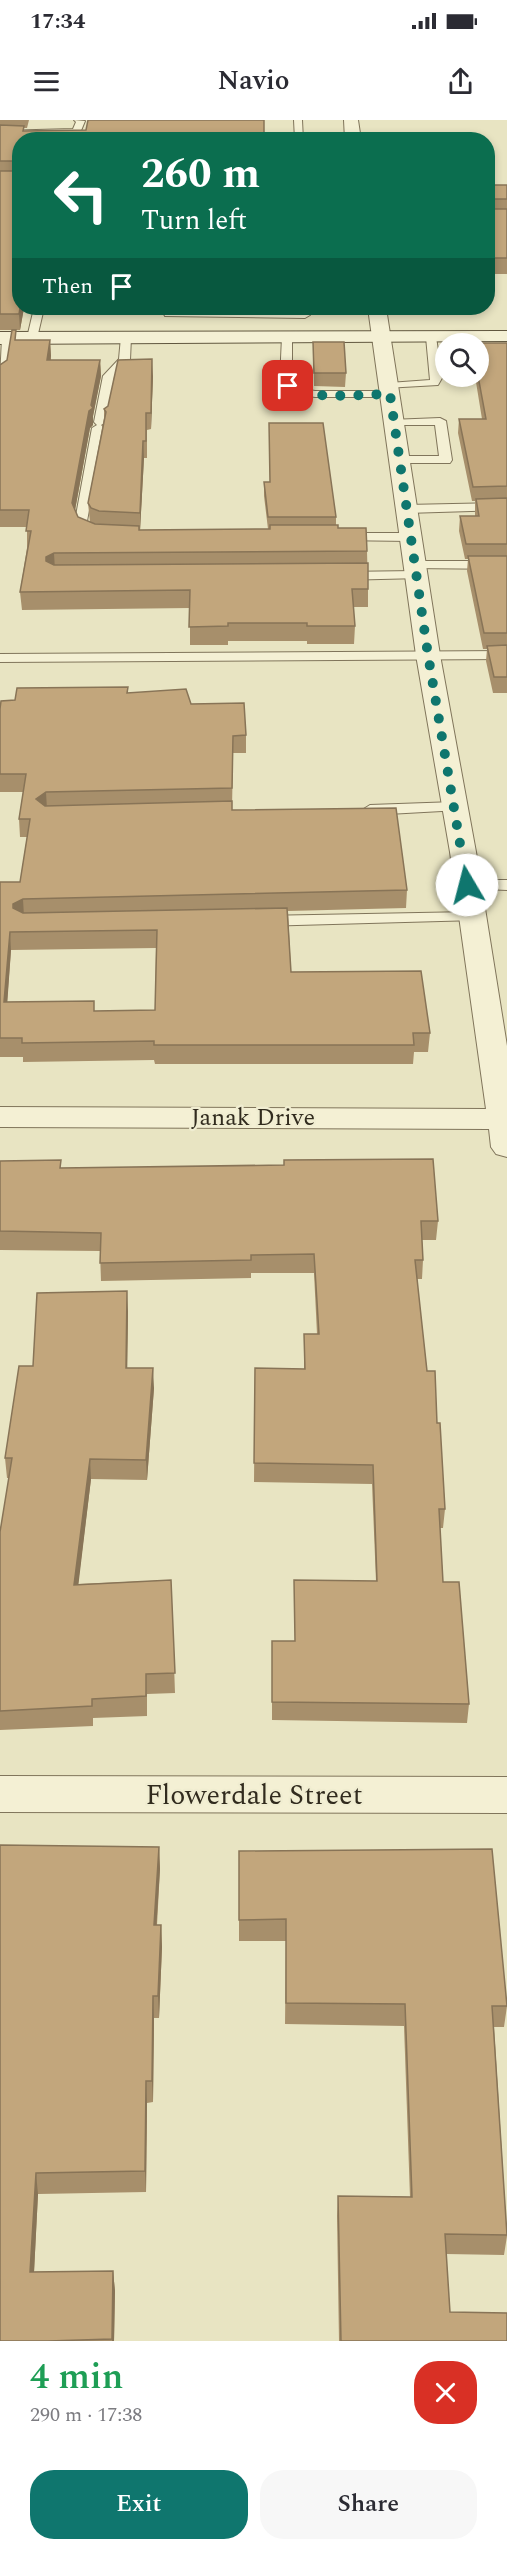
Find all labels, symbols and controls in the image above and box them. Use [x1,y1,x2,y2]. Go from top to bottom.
text: 17:34 [30,5,85,38]
text: Navio [218,60,289,102]
icon: menu [30,65,63,98]
icon: share [444,65,477,98]
text: 260 m [141,143,260,206]
icon: left [42,156,120,234]
text: Turn left [141,200,247,242]
text: Then [42,270,93,303]
icon: arrive [105,270,138,303]
map controls [435,333,489,387]
button: search [435,333,489,387]
pin [262,360,313,411]
icon: arrive [271,369,304,402]
position arrow [435,853,499,917]
street label: Janak Drive [191,1100,315,1136]
street label: Flowerdale Street [145,1774,363,1817]
text: 4 min [30,2350,123,2405]
button: close [414,2361,477,2424]
text: 290 m · 17:38 [30,2400,142,2430]
button: Exit [30,2470,248,2539]
button: Share [260,2470,477,2539]

